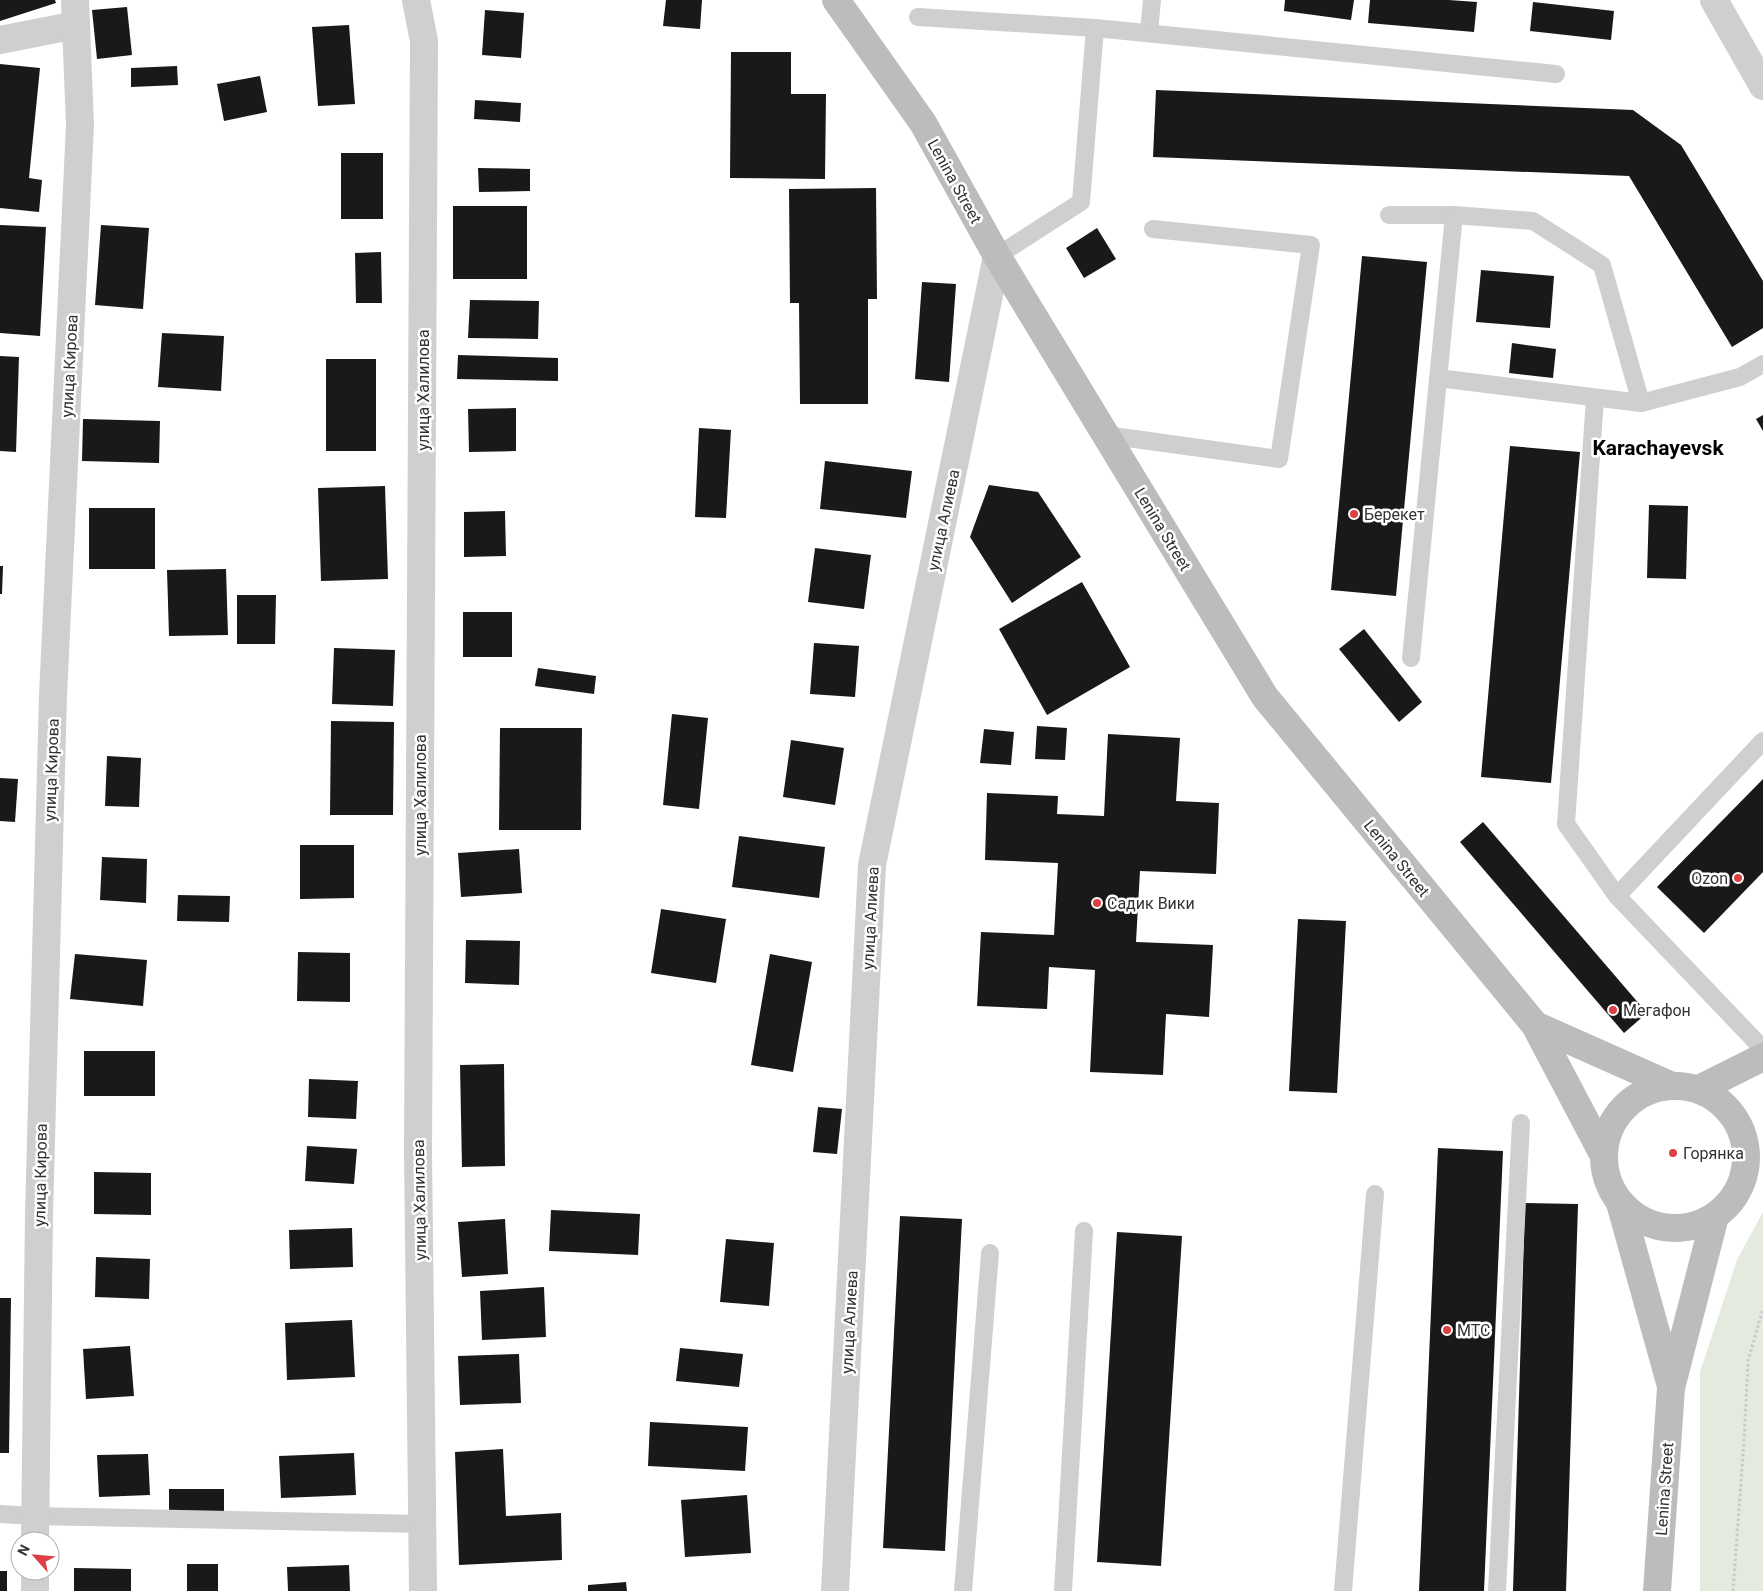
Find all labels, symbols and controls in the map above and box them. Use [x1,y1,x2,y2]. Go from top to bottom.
street label: Lenina Street [924,136,986,227]
street label: улица Кирова [57,314,82,418]
street label: улица Халилова [414,329,433,451]
district label: Karachayevsk [1592,436,1724,460]
street label: улица Алиева [923,468,964,573]
street label: Lenina Street [1130,484,1195,574]
place label: Берекет [1364,505,1425,524]
marker: Берекет [1348,508,1360,520]
street label: улица Кирова [40,718,63,822]
street label: улица Халилова [411,734,430,856]
street label: Lenina Street [1360,816,1433,901]
street label: улица Алиева [858,866,883,970]
place label: Ozon [1691,869,1728,888]
marker: Ozon [1732,872,1744,884]
place label: Садик Вики [1107,894,1195,913]
marker: Садик Вики [1091,897,1103,909]
place label: Мегафон [1623,1001,1691,1020]
marker: Мегафон [1607,1004,1619,1016]
street label: улица Кирова [30,1123,51,1227]
street label: улица Халилова [409,1139,430,1261]
place label: Горянка [1683,1144,1744,1163]
marker: Горянка [1667,1147,1679,1159]
street label: улица Алиева [837,1270,862,1374]
place label: МТС [1457,1321,1490,1340]
marker: МТС [1441,1324,1453,1336]
street label: Lenina Street [1652,1442,1677,1536]
north arrow [10,1531,60,1581]
text: N [14,1542,33,1558]

